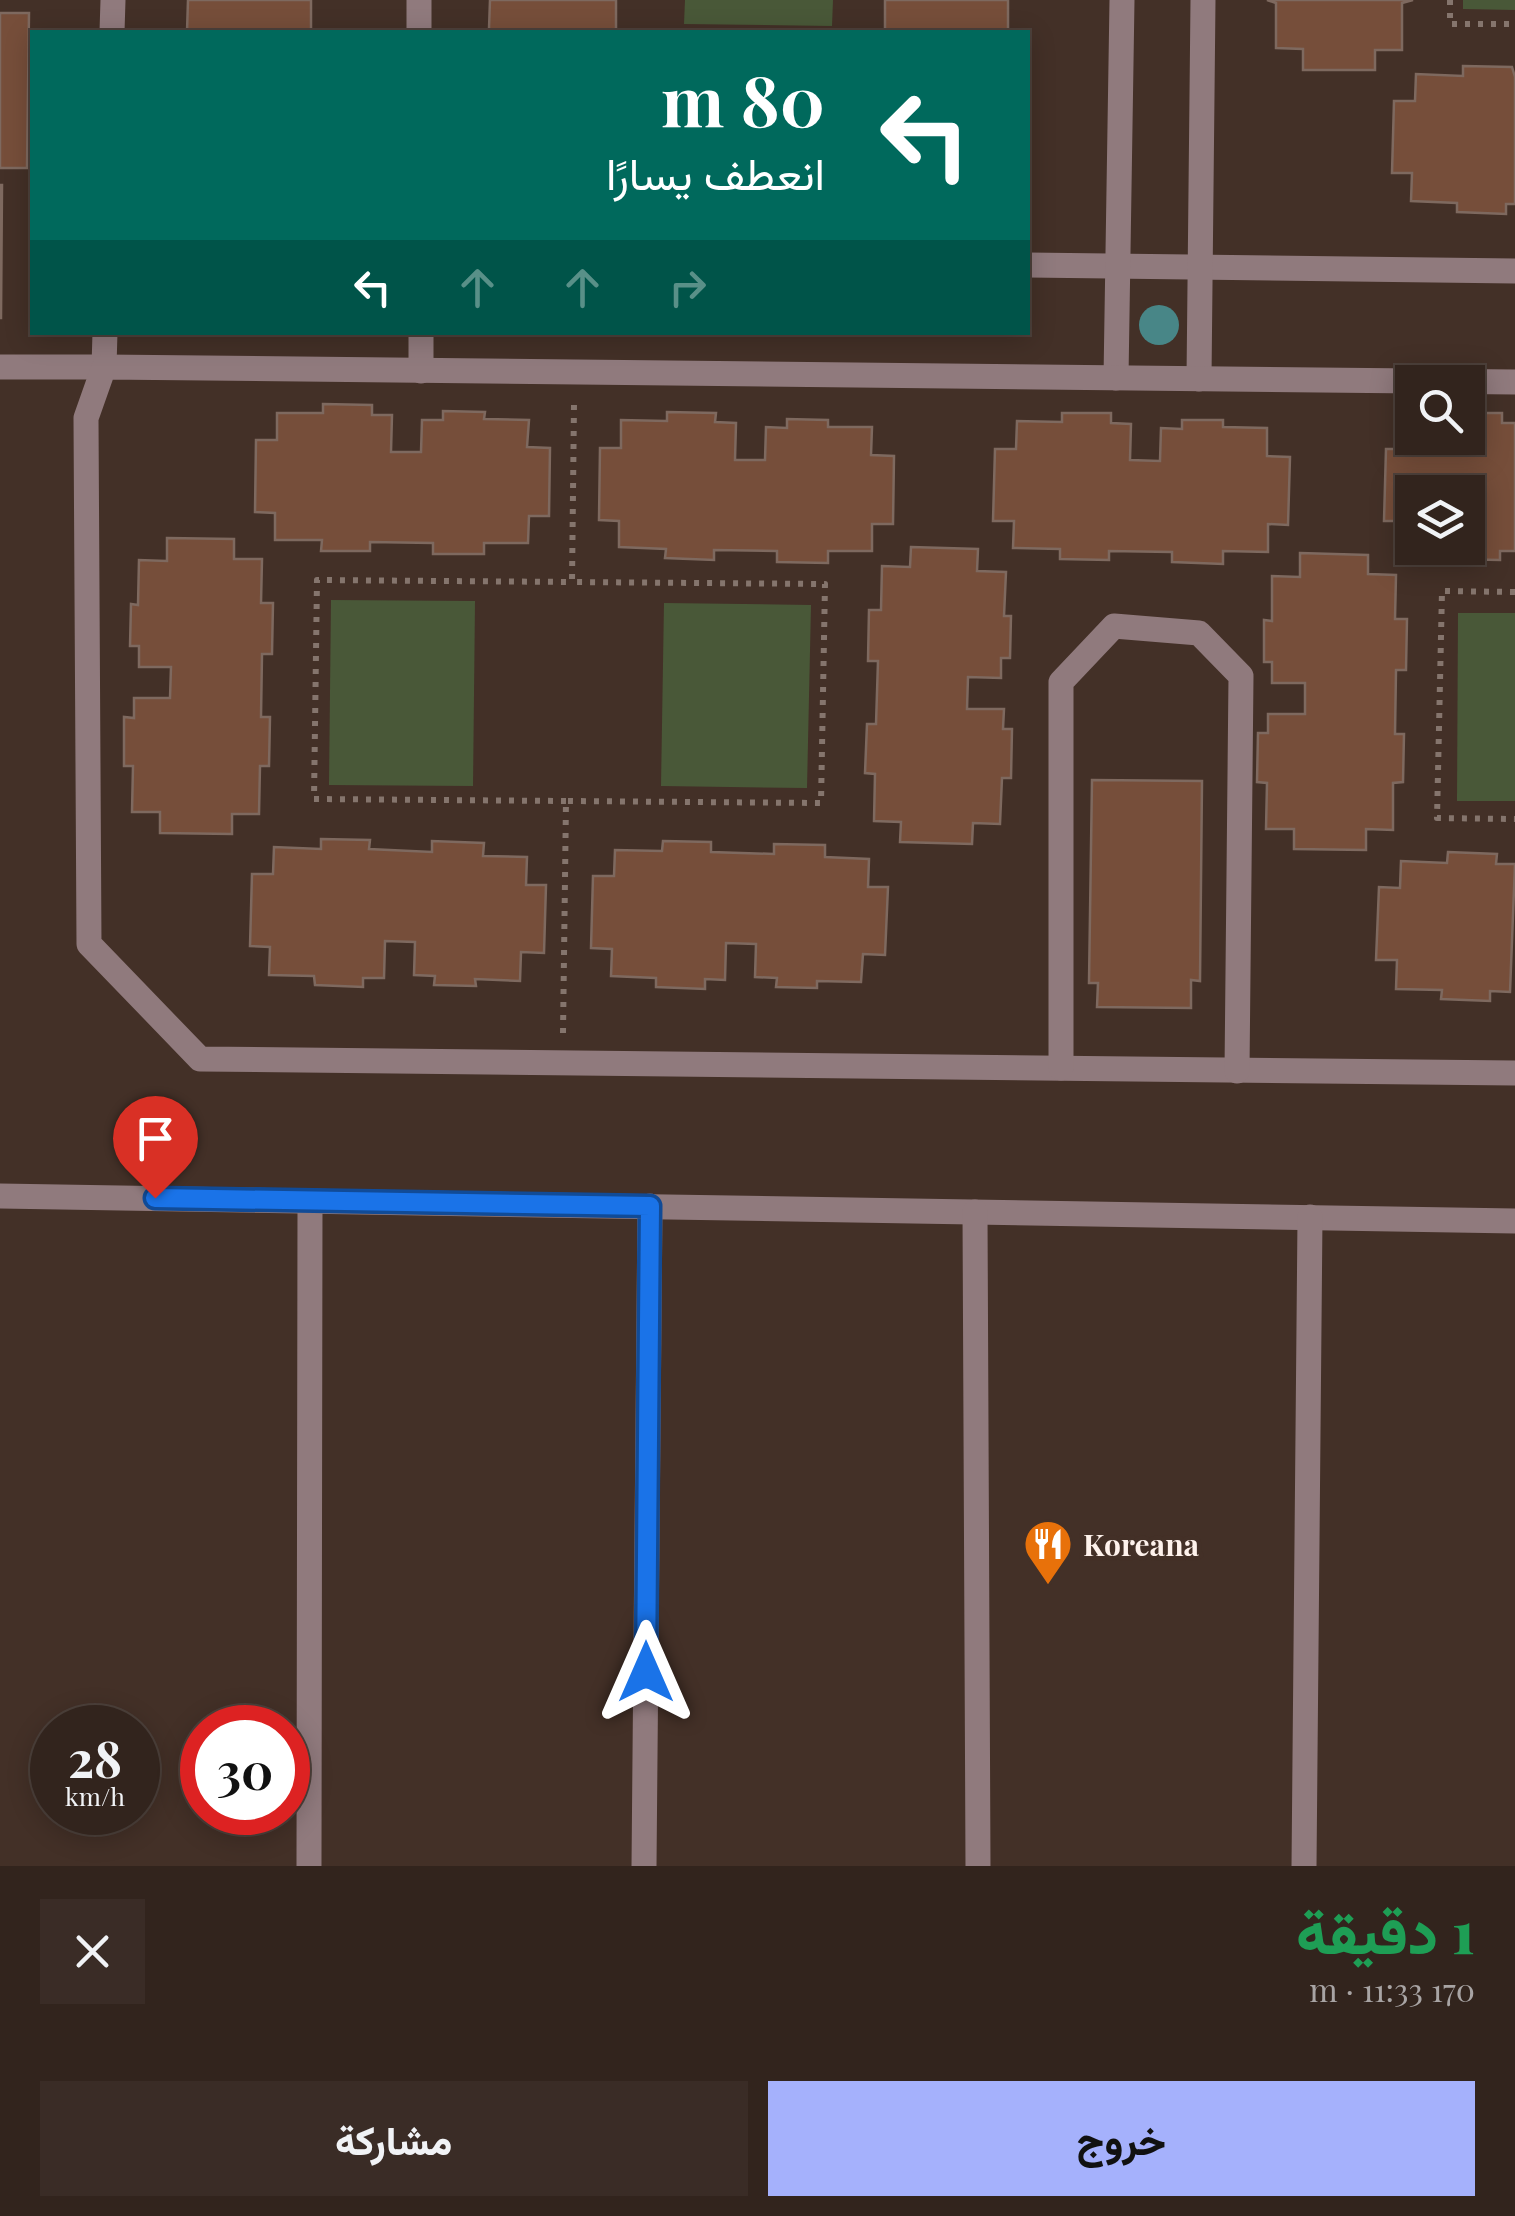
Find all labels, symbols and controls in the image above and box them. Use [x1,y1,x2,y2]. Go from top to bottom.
text: 80 m [661,51,825,145]
icon: left [860,70,990,200]
text: انعطف يسارًا [606,141,825,201]
icon: left [345,260,400,315]
icon: ahead [450,260,505,315]
icon: ahead [555,260,610,315]
icon: right [660,260,715,315]
map controls [1395,365,1485,565]
button: search [1395,365,1485,455]
button: layers [1395,475,1485,565]
pin [113,1096,198,1199]
icon: arrive [128,1111,183,1166]
restaurant icon: Koreana [1022,1518,1074,1586]
place label: Koreana [1083,1524,1200,1564]
position arrow [594,1620,698,1724]
speed limit sign: 30 [180,1705,310,1835]
text: 28 [68,1724,122,1791]
text: km/h [65,1779,125,1812]
text: 1 دقيقة [1296,1889,1475,1969]
button: close [40,1899,145,2004]
text: 170 m · 11:33 [1309,1967,1475,2010]
button: مشاركة [40,2081,748,2196]
button: خروج [768,2081,1475,2196]

